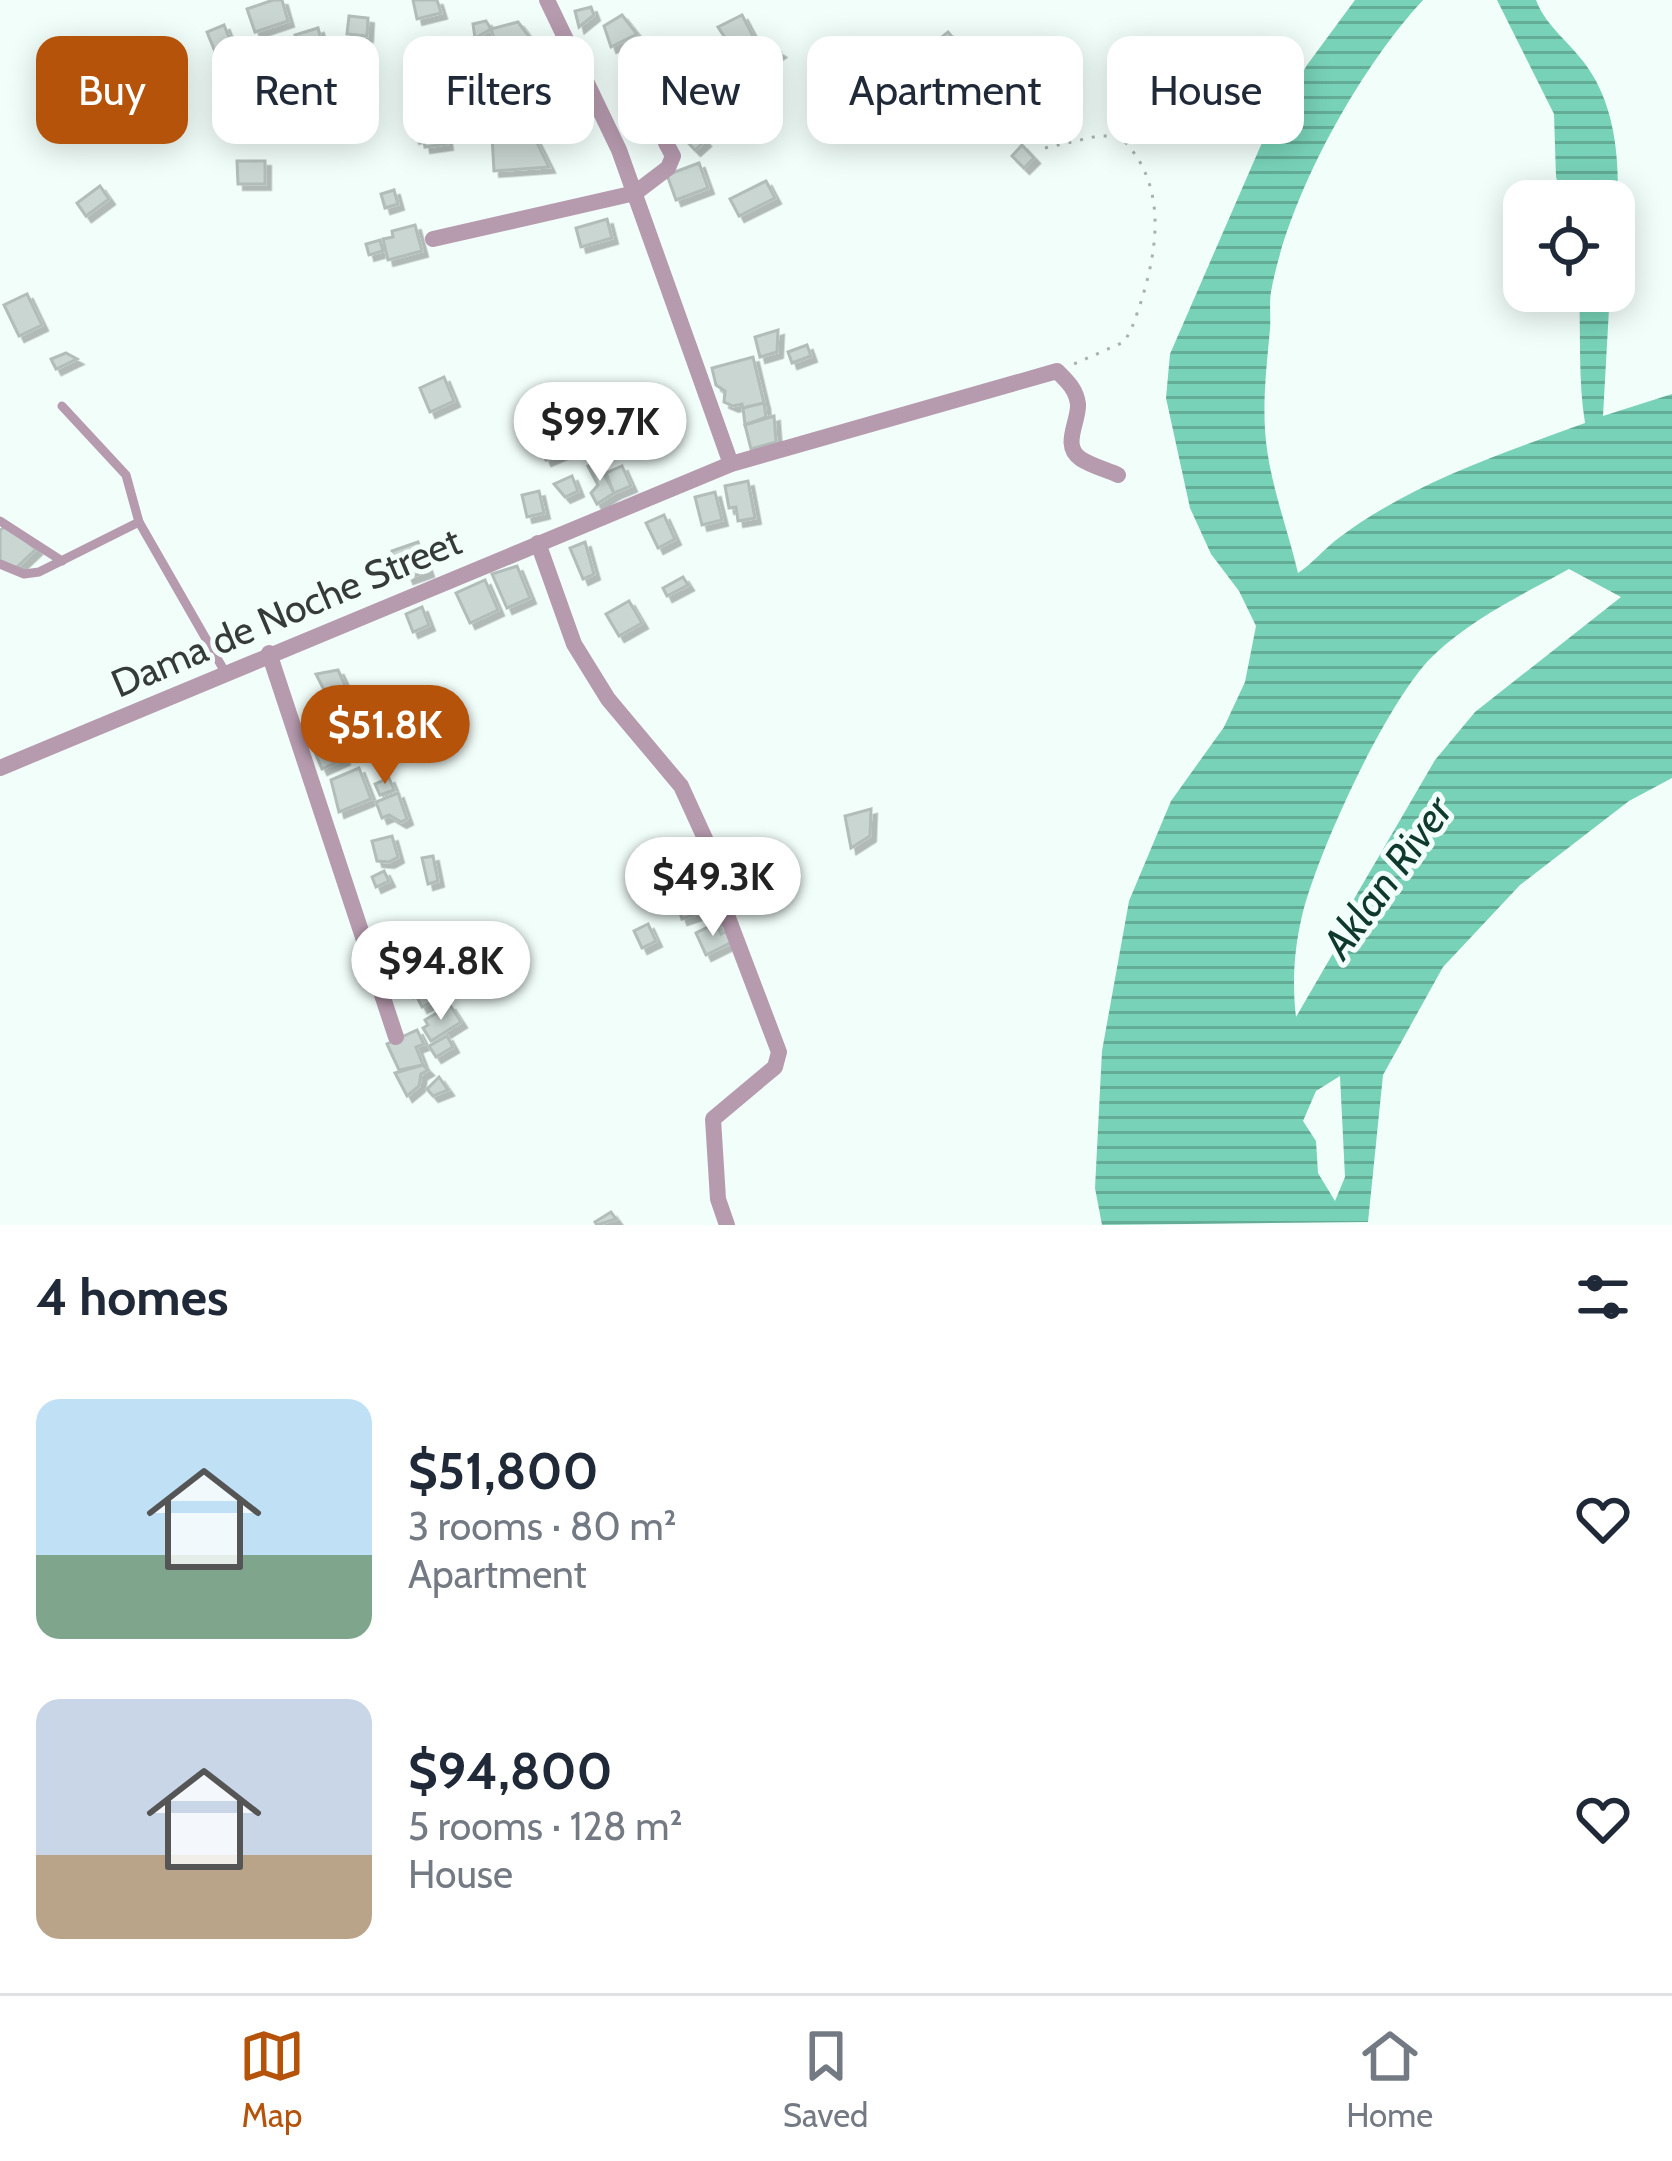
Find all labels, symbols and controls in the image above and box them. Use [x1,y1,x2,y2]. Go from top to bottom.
chip: Buy [36,36,188,144]
chip: Rent [212,36,379,144]
chip: Filters [403,36,594,144]
chip: New [618,36,783,144]
chip: Apartment [807,36,1083,144]
chip: House [1107,36,1304,144]
map controls [1503,180,1635,312]
button: locate [1503,180,1635,312]
pin: $99.7K [502,382,698,484]
text: $99.7K [541,397,659,445]
street label: Dama de Noche Street [104,517,468,707]
pin: $51.8K [287,685,483,787]
text: $51.8K [328,700,442,748]
water label: Aklan River [1310,784,1464,970]
pin: $49.3K [615,837,811,939]
text: $49.3K [652,852,774,900]
pin: $94.8K [343,921,539,1023]
text: $94.8K [378,936,504,984]
icon: filters [1570,1264,1636,1330]
text: 4 homes [36,1266,228,1328]
text: $51,800 [408,1440,598,1502]
icon: home [132,1447,276,1591]
icon: heart [1570,1486,1636,1552]
text: 3 rooms · 80 m² [408,1502,677,1550]
text: Apartment [408,1550,587,1598]
text: $94,800 [408,1740,613,1802]
icon: home [132,1747,276,1891]
icon: heart [1570,1786,1636,1852]
text: 5 rooms · 128 m² [408,1802,682,1850]
text: House [408,1850,513,1898]
tab: Map [239,2023,305,2135]
tab: Saved [783,2023,868,2135]
tab: Home [1346,2023,1433,2135]

